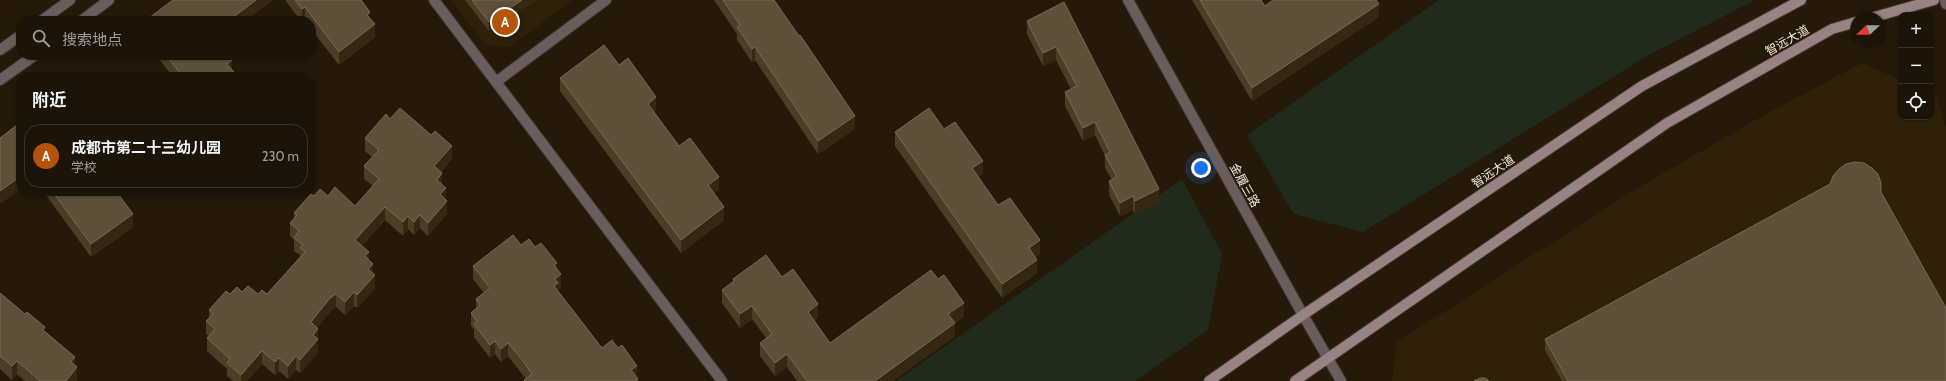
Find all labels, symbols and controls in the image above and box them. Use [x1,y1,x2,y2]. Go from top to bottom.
pin: A [492,7,518,37]
north arrow [1850,12,1886,48]
map controls [1898,12,1934,120]
button: + [1898,12,1934,48]
search box [16,16,316,60]
street label: 智远大道 [1762,22,1812,58]
icon: search [30,27,52,49]
text: 搜索地点 [62,31,122,49]
button: − [1898,48,1934,84]
button: locate [1898,84,1934,120]
text: 附近 [32,90,66,110]
text: 成都市第二十三幼儿园 [71,139,221,157]
text: A [42,148,50,164]
text: 230 m [262,148,299,164]
street label: 智远大道 [1469,151,1517,191]
your location [1191,158,1211,178]
text: 学校 [71,159,97,175]
street label: 金履三路 [1227,160,1263,210]

